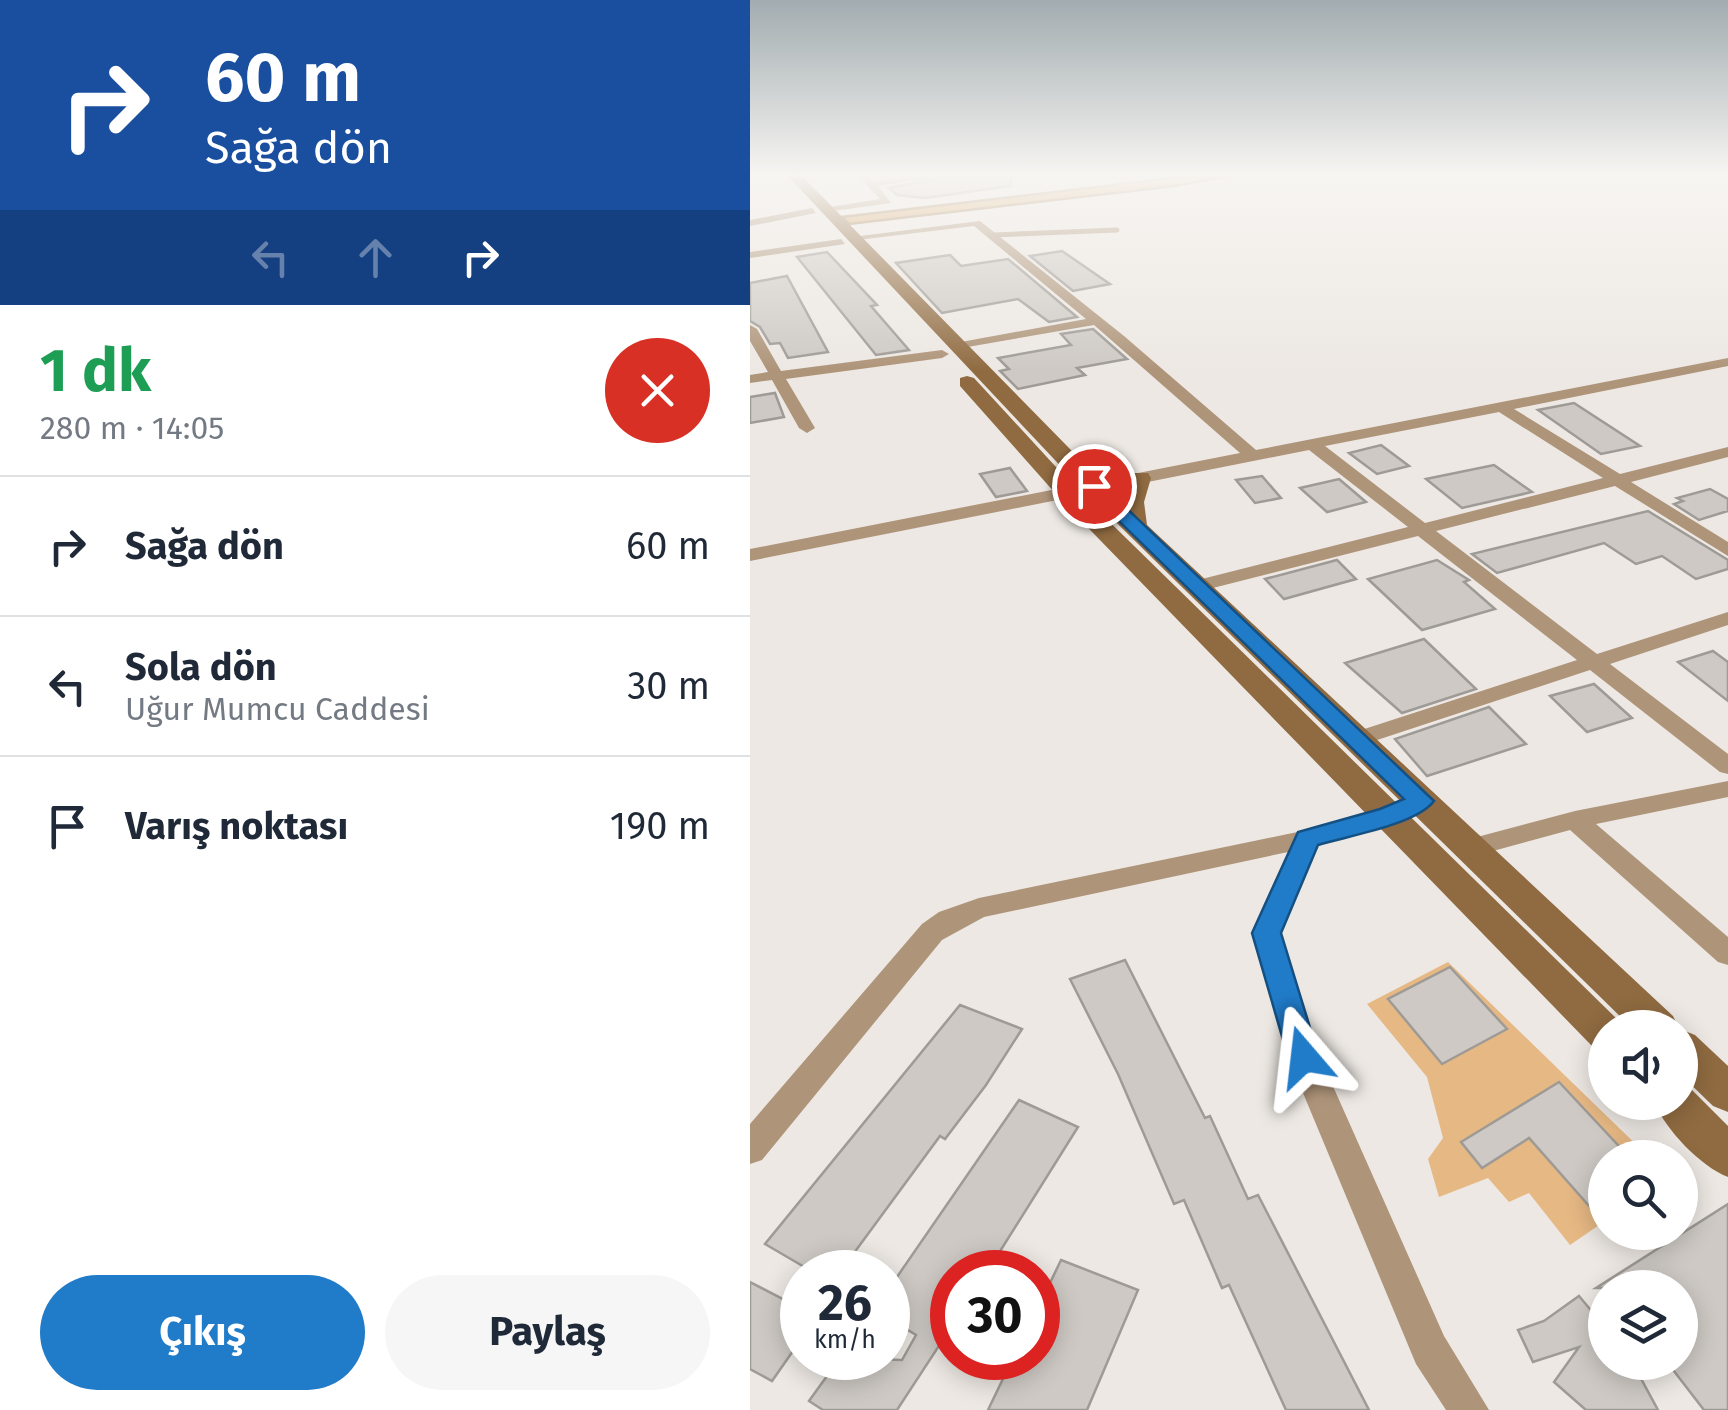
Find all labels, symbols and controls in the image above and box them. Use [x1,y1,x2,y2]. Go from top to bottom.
text: 60 m [205,36,361,120]
icon: right [40,40,170,170]
text: Sağa dön [205,121,392,175]
icon: left [243,230,298,285]
icon: ahead [348,230,403,285]
icon: right [453,230,508,285]
text: 1 dk [40,335,151,407]
button: close [605,338,710,443]
text: 280 m · 14:05 [40,409,224,447]
pin [1052,444,1137,529]
icon: arrive [1067,459,1122,514]
icon: right [40,519,95,574]
text: Sağa dön [125,523,284,569]
text: 60 m [626,523,710,569]
text: Sola dön [125,644,277,690]
icon: left [40,659,95,714]
text: 30 m [627,663,710,709]
text: Uğur Mumcu Caddesi [125,690,430,728]
icon: arrive [40,799,95,854]
text: Varış noktası [125,803,348,849]
text: 190 m [610,803,710,849]
position arrow [1252,1005,1356,1109]
map controls [1588,1010,1698,1380]
button: sound [1588,1010,1698,1120]
button: search [1588,1140,1698,1250]
speed limit sign: 30 [930,1250,1060,1380]
button: layers [1588,1270,1698,1380]
text: 26 [818,1273,872,1333]
button: Çıkış [40,1275,365,1390]
button: Paylaş [385,1275,710,1390]
text: km/h [814,1325,876,1355]

